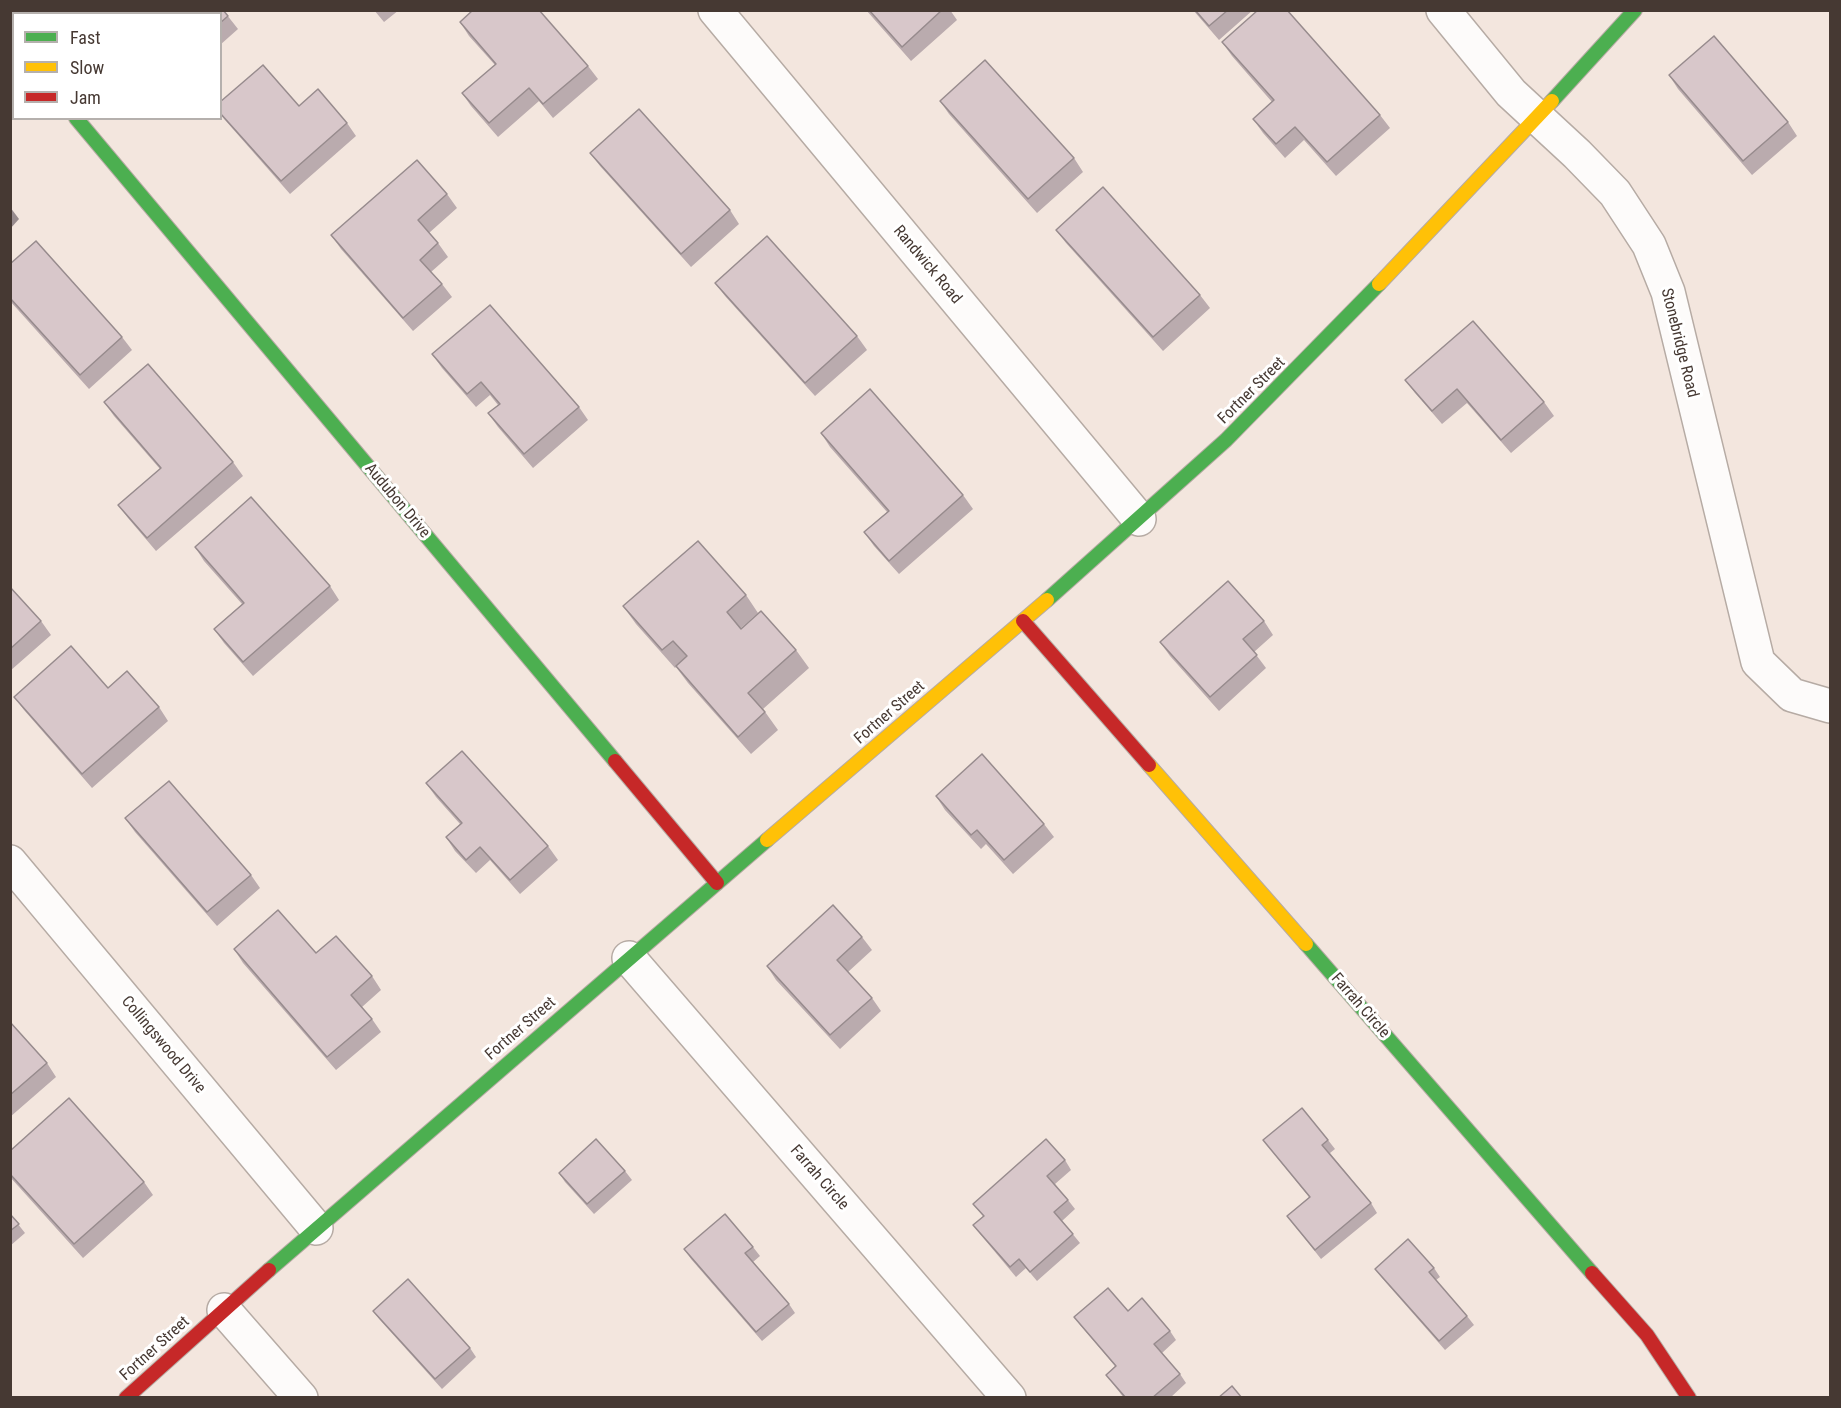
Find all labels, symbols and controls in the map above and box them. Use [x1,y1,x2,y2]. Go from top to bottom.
legend [12,12,222,120]
text: Fast [70,27,101,48]
text: Slow [70,57,104,78]
text: Jam [70,87,101,108]
street label: Randwick Road [889,222,965,308]
street label: Stonebridge Road [1656,286,1702,400]
street label: Fortner Street [1215,354,1289,428]
street label: Audubon Drive [360,460,434,542]
street label: Fortner Street [851,677,929,749]
street label: Farrah Circle [1327,970,1393,1042]
street label: Collingswood Drive [117,992,209,1098]
street label: Fortner Street [482,993,560,1065]
street label: Farrah Circle [786,1142,852,1214]
street label: Fortner Street [116,1313,194,1385]

